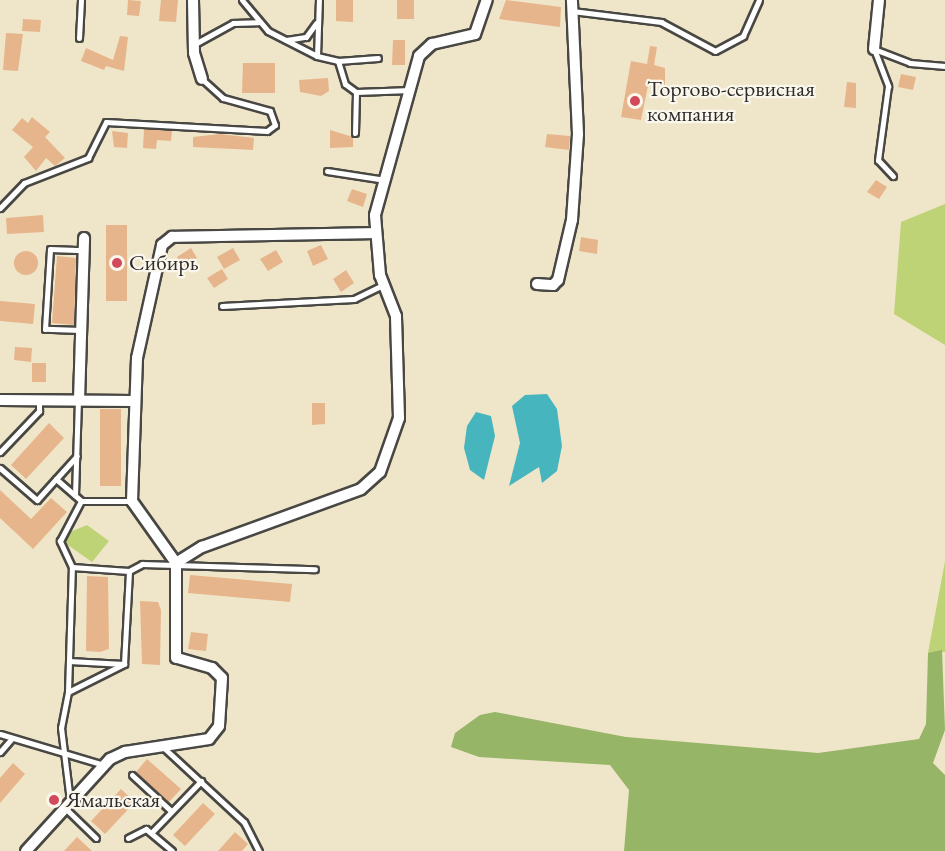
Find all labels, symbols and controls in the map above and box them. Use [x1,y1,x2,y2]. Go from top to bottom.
place label: Торгово-сервисная компания [647,75,815,126]
marker: Торгово-сервисная компания [628,94,642,108]
place label: Сибирь [129,250,199,276]
marker: Сибирь [110,256,124,270]
place label: Ямальская [66,787,160,813]
marker: Ямальская [47,793,61,807]

